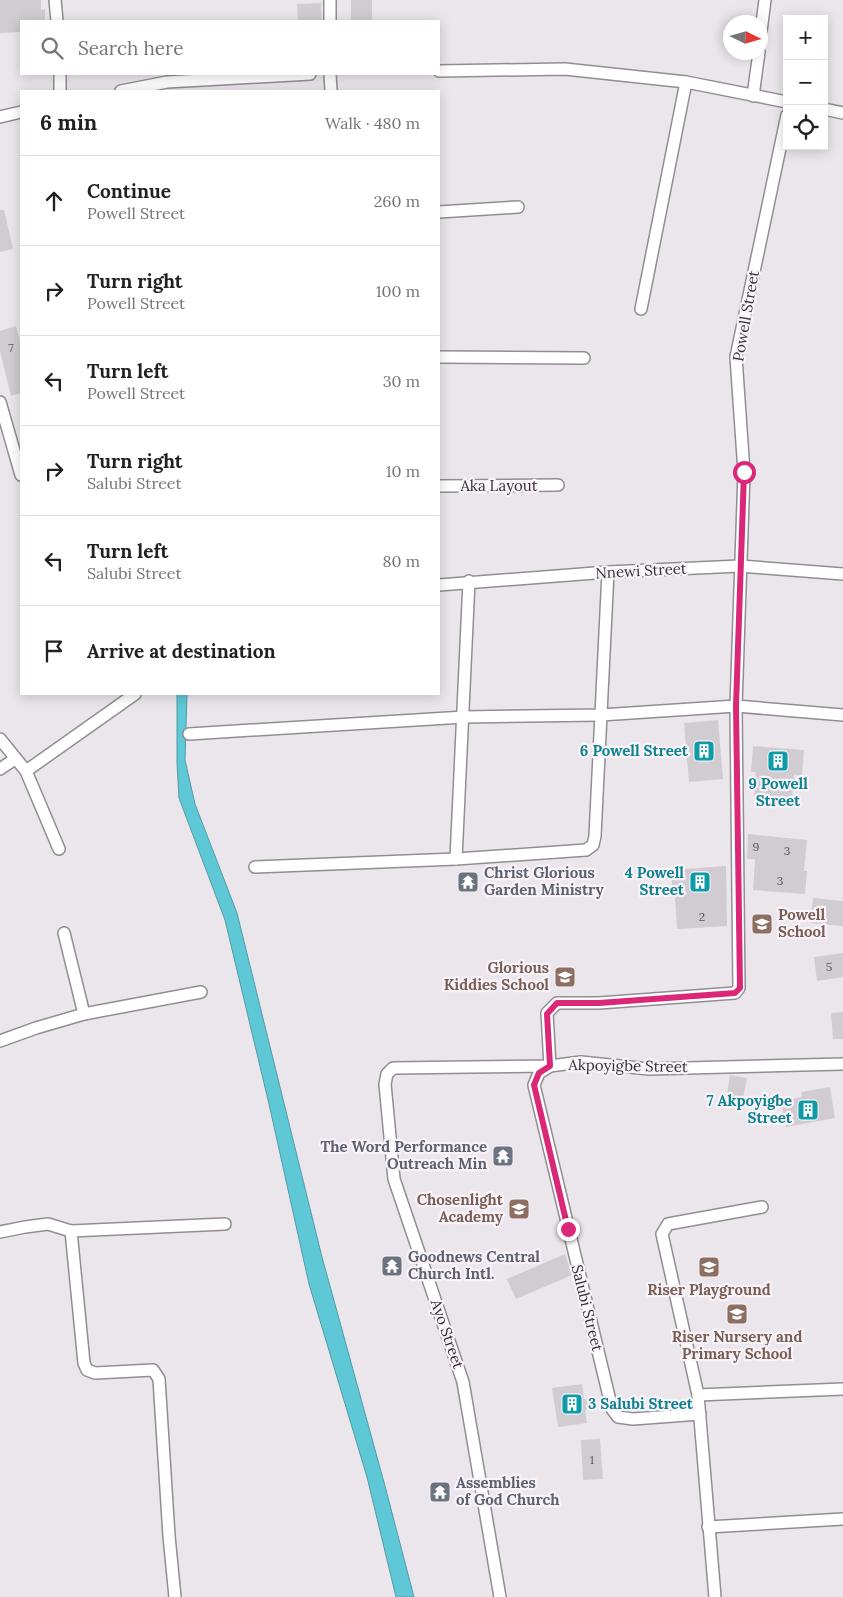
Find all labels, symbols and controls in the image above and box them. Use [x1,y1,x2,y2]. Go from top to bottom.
north arrow [723,15,768,60]
map controls [783,15,828,150]
button: + [783,15,828,60]
search box [20,20,440,75]
icon: search [38,34,66,62]
text: Search here [78,36,184,60]
button: − [783,60,828,105]
button: locate [783,105,828,150]
text: 6 min [40,109,97,136]
text: Walk · 480 m [325,113,420,133]
text: Continue [87,179,171,203]
icon: ahead [40,187,68,215]
text: 260 m [374,191,420,211]
text: Powell Street [87,203,185,223]
text: Turn right [87,269,183,293]
street label: Powell Street [728,269,763,363]
icon: right [40,277,68,305]
text: 100 m [376,281,420,301]
text: Powell Street [87,293,185,313]
house number: 7 [8,340,14,355]
text: Turn left [87,359,168,383]
icon: left [40,367,68,395]
text: 30 m [383,371,420,391]
text: Powell Street [87,383,185,403]
text: Turn right [87,449,183,473]
icon: right [40,457,68,485]
text: 10 m [386,461,420,481]
route start [733,461,756,484]
text: Salubi Street [87,473,182,493]
street label: Aka Layout [459,476,538,495]
text: Turn left [87,539,168,563]
icon: left [40,547,68,575]
text: 80 m [383,551,420,571]
street label: Nnewi Street [595,559,687,582]
text: Salubi Street [87,563,182,583]
icon: arrive [40,637,68,665]
text: Arrive at destination [87,639,276,663]
building icon: 6 Powell Street [692,739,716,763]
place label: 6 Powell Street [580,741,689,760]
building icon: 9 Powell Street [766,749,790,773]
place label: 9 Powell Street [748,774,808,810]
house number: 9 [753,839,760,854]
house number: 3 [784,843,791,858]
place label: Christ Glorious Garden Ministry [484,863,604,899]
place label: 4 Powell Street [625,863,685,899]
temple icon: Christ Glorious Garden Ministry [456,870,480,894]
building icon: 4 Powell Street [688,870,712,894]
house number: 3 [777,873,784,888]
place label: Powell School [778,905,826,941]
house number: 2 [699,909,705,924]
school or university icon: Powell School [750,912,774,936]
place label: Glorious Kiddies School [444,958,549,994]
house number: 5 [826,959,832,974]
school or university icon: Glorious Kiddies School [553,965,577,989]
street label: Akpoyigbe Street [567,1055,688,1076]
place label: 7 Akpoyigbe Street [707,1091,793,1127]
building icon: 7 Akpoyigbe Street [796,1098,820,1122]
place label: The Word Performance Outreach Min [320,1137,487,1173]
temple icon: The Word Performance Outreach Min [491,1144,515,1168]
place label: Chosenlight Academy [417,1190,504,1226]
school or university icon: Chosenlight Academy [507,1197,531,1221]
route end [557,1218,580,1241]
place label: Goodnews Central Church Intl. [408,1247,540,1283]
temple icon: Goodnews Central Church Intl. [380,1254,404,1278]
school or university icon: Riser Playground [697,1255,721,1279]
street label: Salubi Street [568,1263,607,1353]
place label: Riser Playground [647,1280,771,1299]
street label: Ayo Street [426,1296,468,1371]
school or university icon: Riser Nursery and Primary School [725,1302,749,1326]
place label: Riser Nursery and Primary School [672,1327,802,1363]
building icon: 3 Salubi Street [560,1392,584,1416]
place label: 3 Salubi Street [588,1394,694,1413]
house number: 1 [590,1452,594,1467]
place label: Assemblies of God Church [456,1473,560,1509]
temple icon: Assemblies of God Church [428,1480,452,1504]

